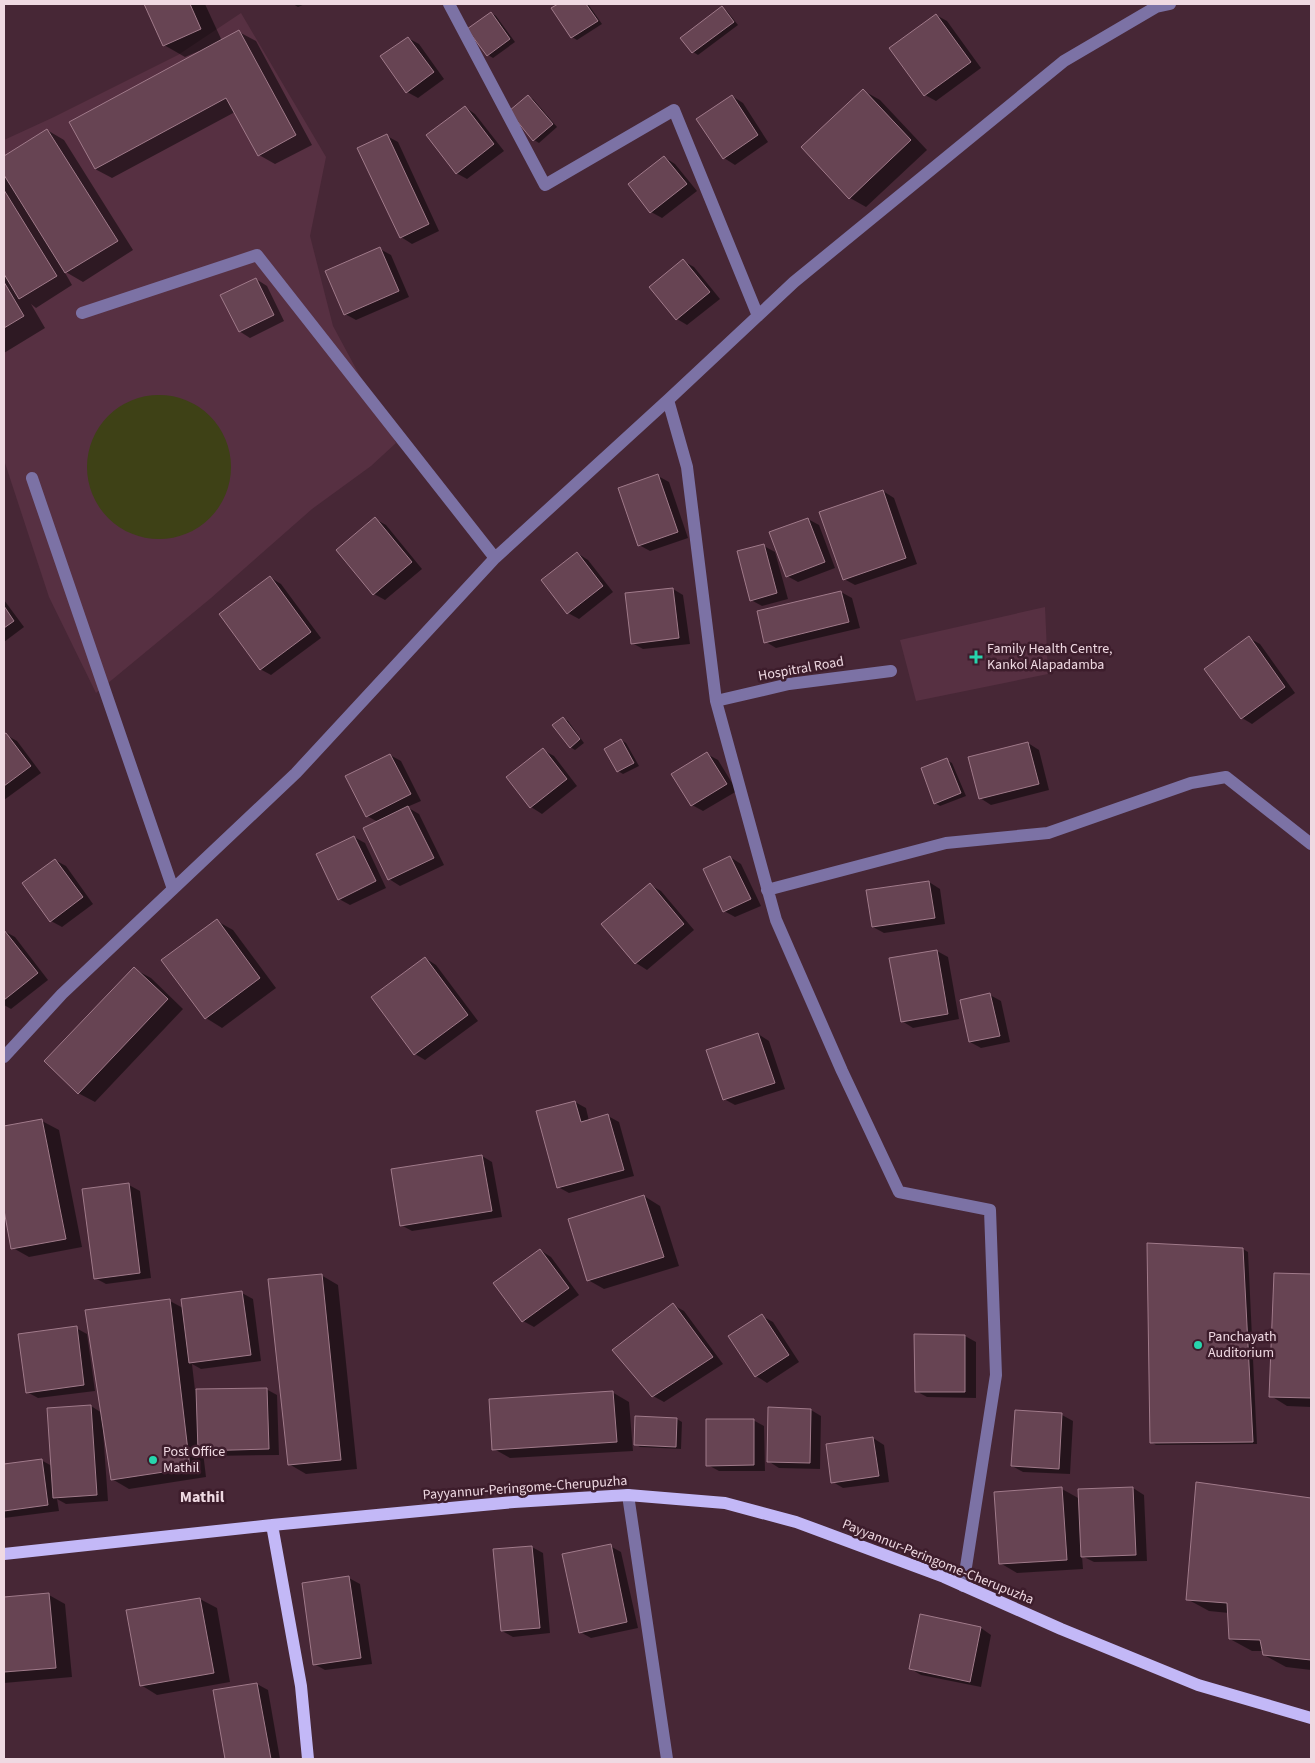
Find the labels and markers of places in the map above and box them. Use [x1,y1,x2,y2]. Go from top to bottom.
place label: Family Health Centre, Kankol Alapadamba [987,639,1113,675]
marker: Family Health Centre, Kankol Alapadamba [969,650,983,664]
place label: Panchayath Auditorium [1208,1327,1277,1363]
marker: Panchayath Auditorium [1192,1339,1204,1351]
place label: Post Office Mathil [163,1442,225,1478]
marker: Post Office Mathil [147,1454,159,1466]

